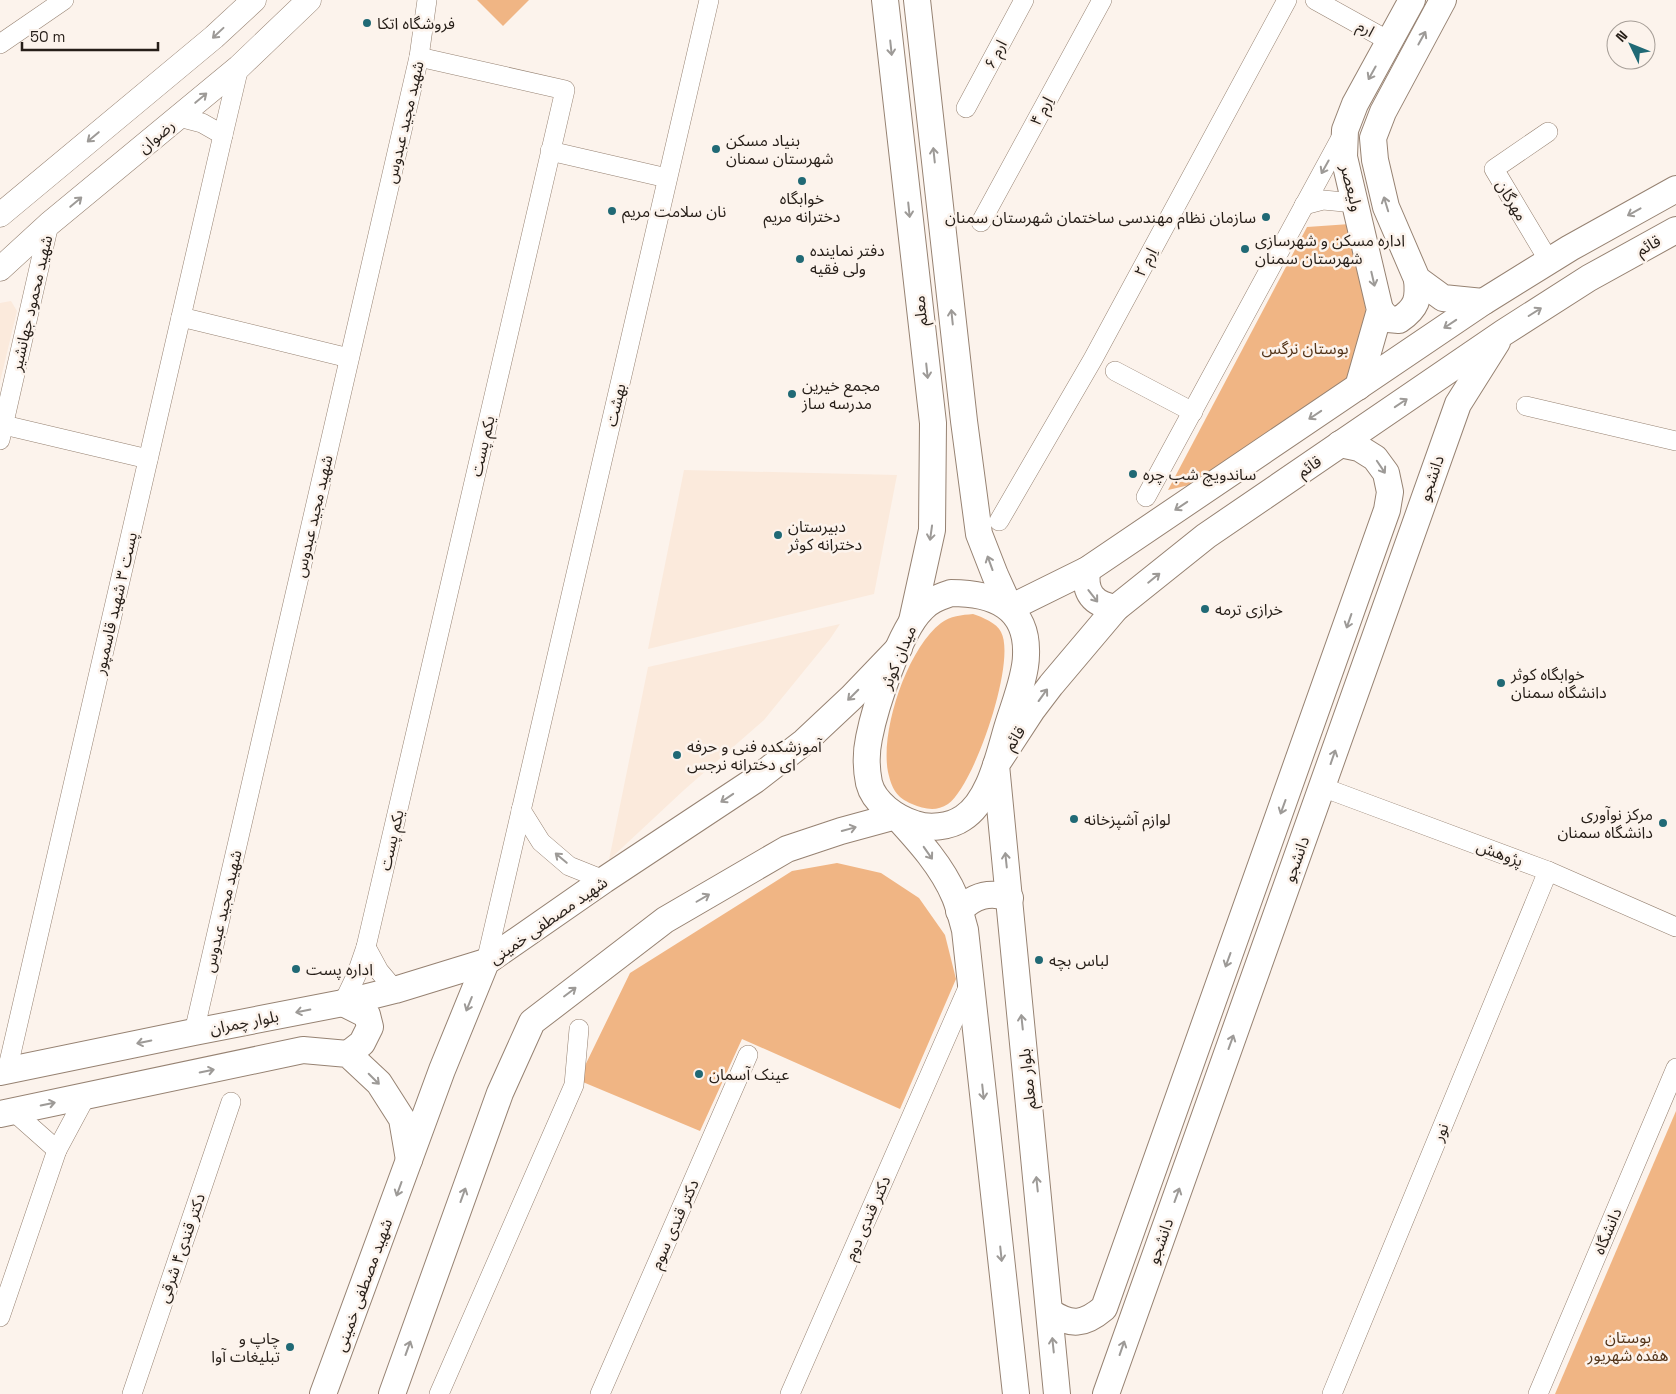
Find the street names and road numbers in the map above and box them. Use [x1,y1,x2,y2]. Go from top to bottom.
street label: ارم [1352,15,1378,43]
street label: ارم ۶ [979,36,1014,73]
street label: شهید مجید عبدوس [380,59,429,185]
street label: اِرم ۴ [1025,92,1060,130]
street label: رضوان [133,115,179,158]
street label: ولیعصر [1335,162,1367,214]
street label: مهرگان [1491,176,1532,225]
street label: قائم [1632,230,1665,262]
street label: شهید محمود جهانشیر [5,233,57,374]
street label: اِرم ۲ [1129,243,1164,281]
street label: معلم [908,294,935,327]
street label: بهشت [600,382,631,429]
street label: یکم پست [465,414,502,479]
street label: قائم [1293,451,1327,484]
street label: دانشجو [1414,452,1449,504]
street label: شهید مجید عبدوس [289,453,338,579]
street label: پست ۳ شهید قاسمپور [89,530,142,677]
street label: میدان کوثر [875,622,921,693]
street label: قائم [999,722,1032,756]
street label: یکم پست [374,808,411,873]
street label: دانشجو [1279,833,1314,885]
street label: پژوهش [1474,835,1526,872]
street label: شهید مجید عبدوس [198,848,247,974]
street label: شهید مصطفی خمینی [485,872,612,969]
street label: بلوار چمران [208,1006,280,1040]
street label: بلوار معلم [1014,1047,1043,1110]
street label: نور [1427,1120,1454,1145]
street label: دکتر قندی دوم [839,1173,897,1265]
street label: دکتر قندی سوم [645,1176,705,1273]
street label: دکتر قندی۴ شرقی [153,1191,210,1306]
street label: دانشگاه [1588,1205,1627,1258]
street label: دانشجو [1143,1215,1178,1267]
street label: شهید مصطفی خمینی [330,1216,397,1354]

